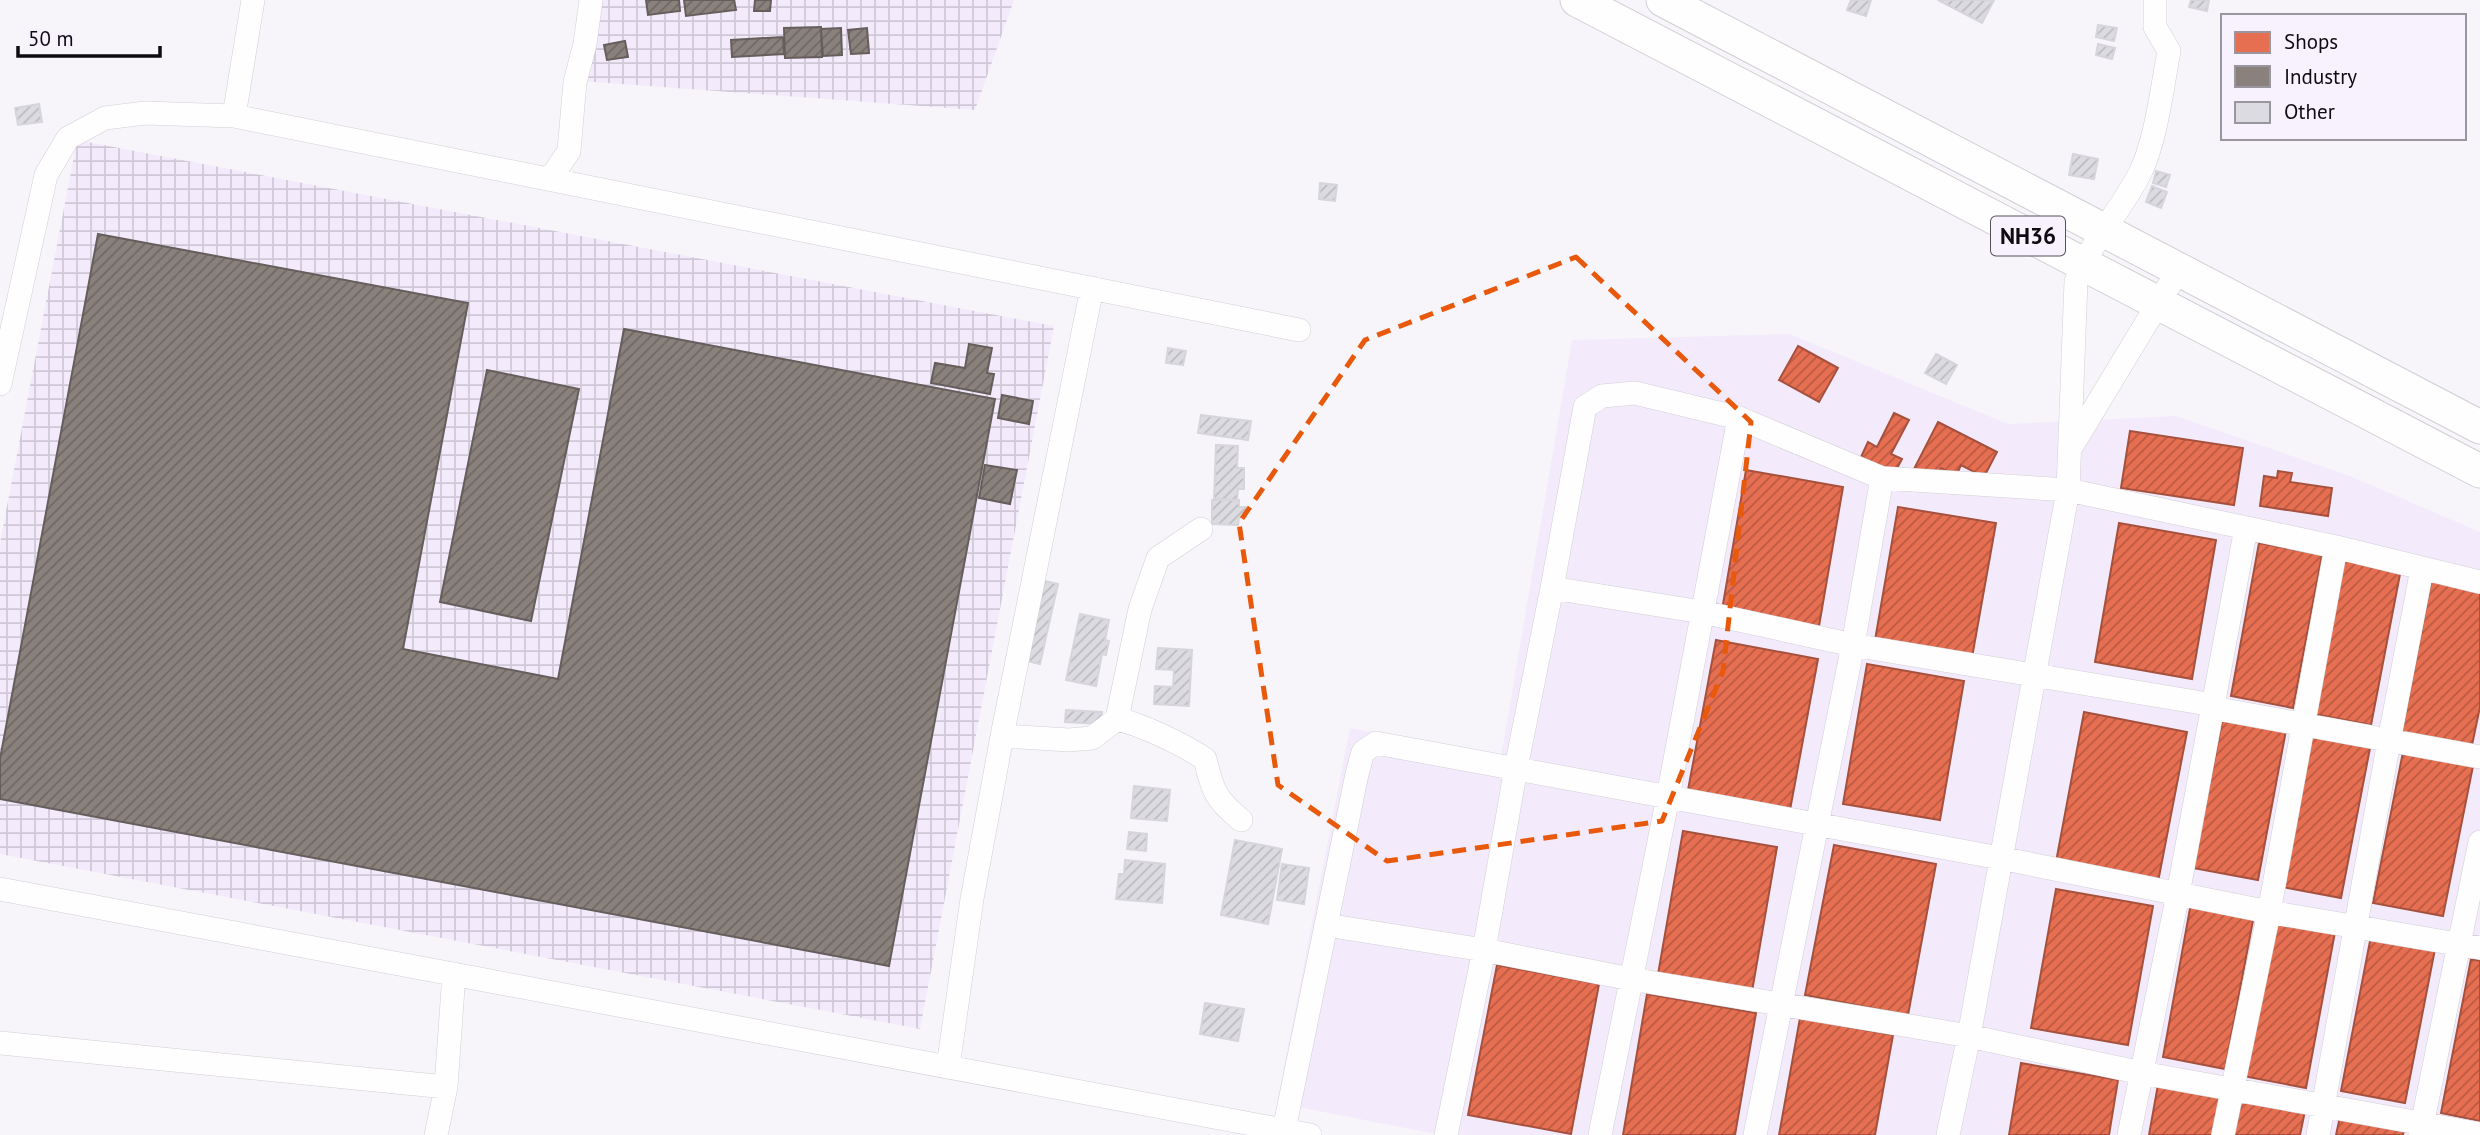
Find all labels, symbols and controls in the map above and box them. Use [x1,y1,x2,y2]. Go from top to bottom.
scale bar [18,14,159,58]
legend [2221,14,2466,140]
text: 50 m [28,25,74,52]
text: Shops [2284,28,2338,55]
text: Industry [2284,63,2357,90]
text: Other [2284,98,2335,125]
road number: NH36 [1991,216,2065,256]

